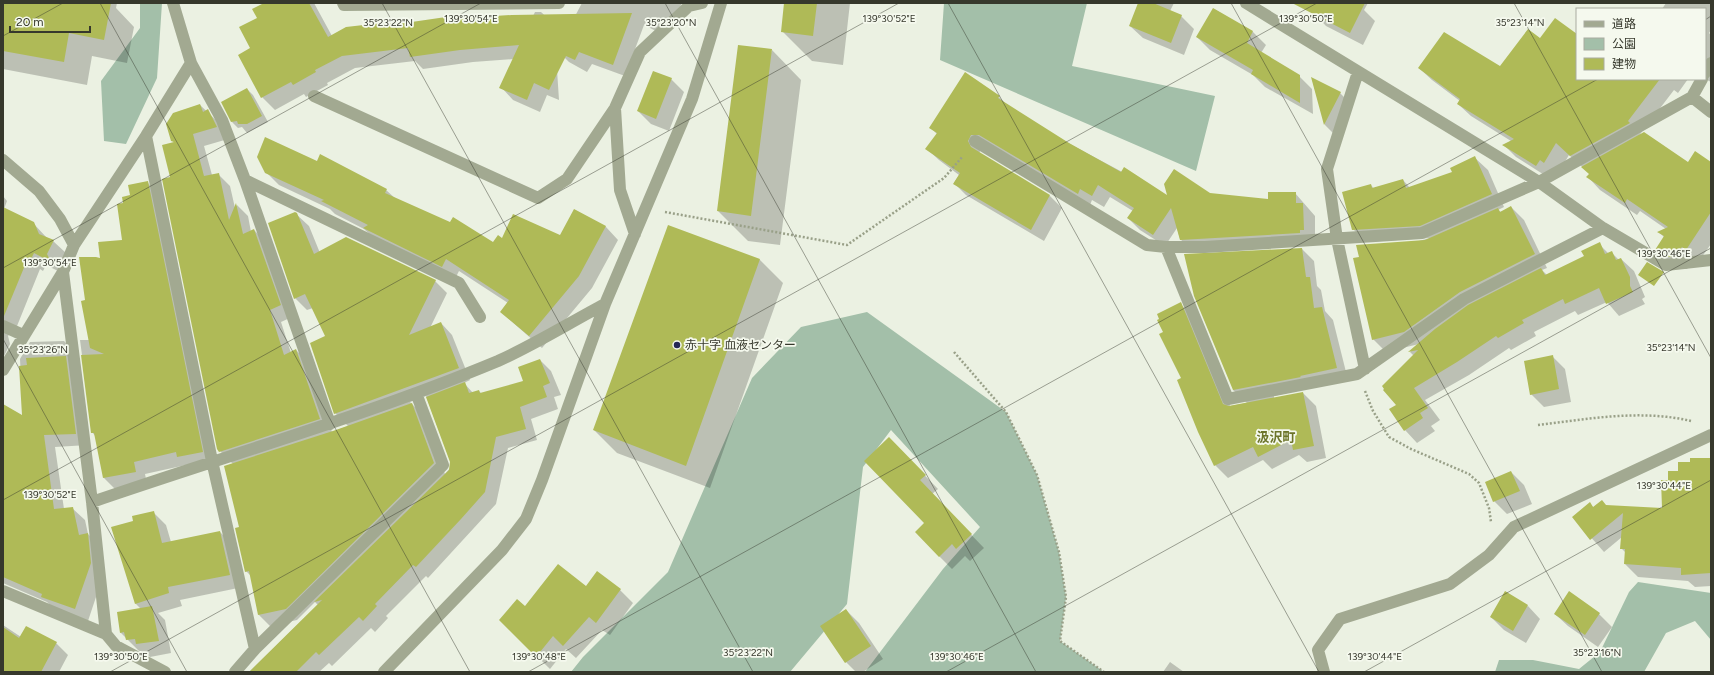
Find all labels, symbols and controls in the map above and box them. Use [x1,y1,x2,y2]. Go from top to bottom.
scale bar [10,8,90,34]
legend [1576,8,1706,80]
text: 139°30'54"E [444,12,498,25]
text: 139°30'52"E [862,12,916,25]
text: 139°30'50"E [1279,12,1333,25]
text: 20 m [16,15,44,29]
text: 35°23'22"N [363,16,413,29]
text: 35°23'20"N [646,16,696,29]
text: 35°23'14"N [1495,16,1545,29]
text: 道路 [1612,17,1636,31]
text: 公園 [1612,37,1636,51]
text: 建物 [1612,57,1636,71]
text: 139°30'46"E [1637,247,1691,260]
text: 139°30'54"E [23,256,77,269]
place label: 赤十字 血液センター [685,338,796,352]
marker: 赤十字 血液センター [672,340,682,350]
text: 35°23'14"N [1646,341,1696,354]
text: 35°23'26"N [18,343,68,356]
district label: 汲沢町 [1256,430,1296,445]
text: 139°30'44"E [1637,479,1691,492]
text: 139°30'52"E [23,488,77,501]
text: 35°23'22"N [723,646,773,659]
text: 35°23'16"N [1573,646,1621,659]
text: 139°30'50"E [94,650,148,663]
text: 139°30'48"E [512,650,566,663]
text: 139°30'46"E [930,650,984,663]
text: 139°30'44"E [1348,650,1402,663]

